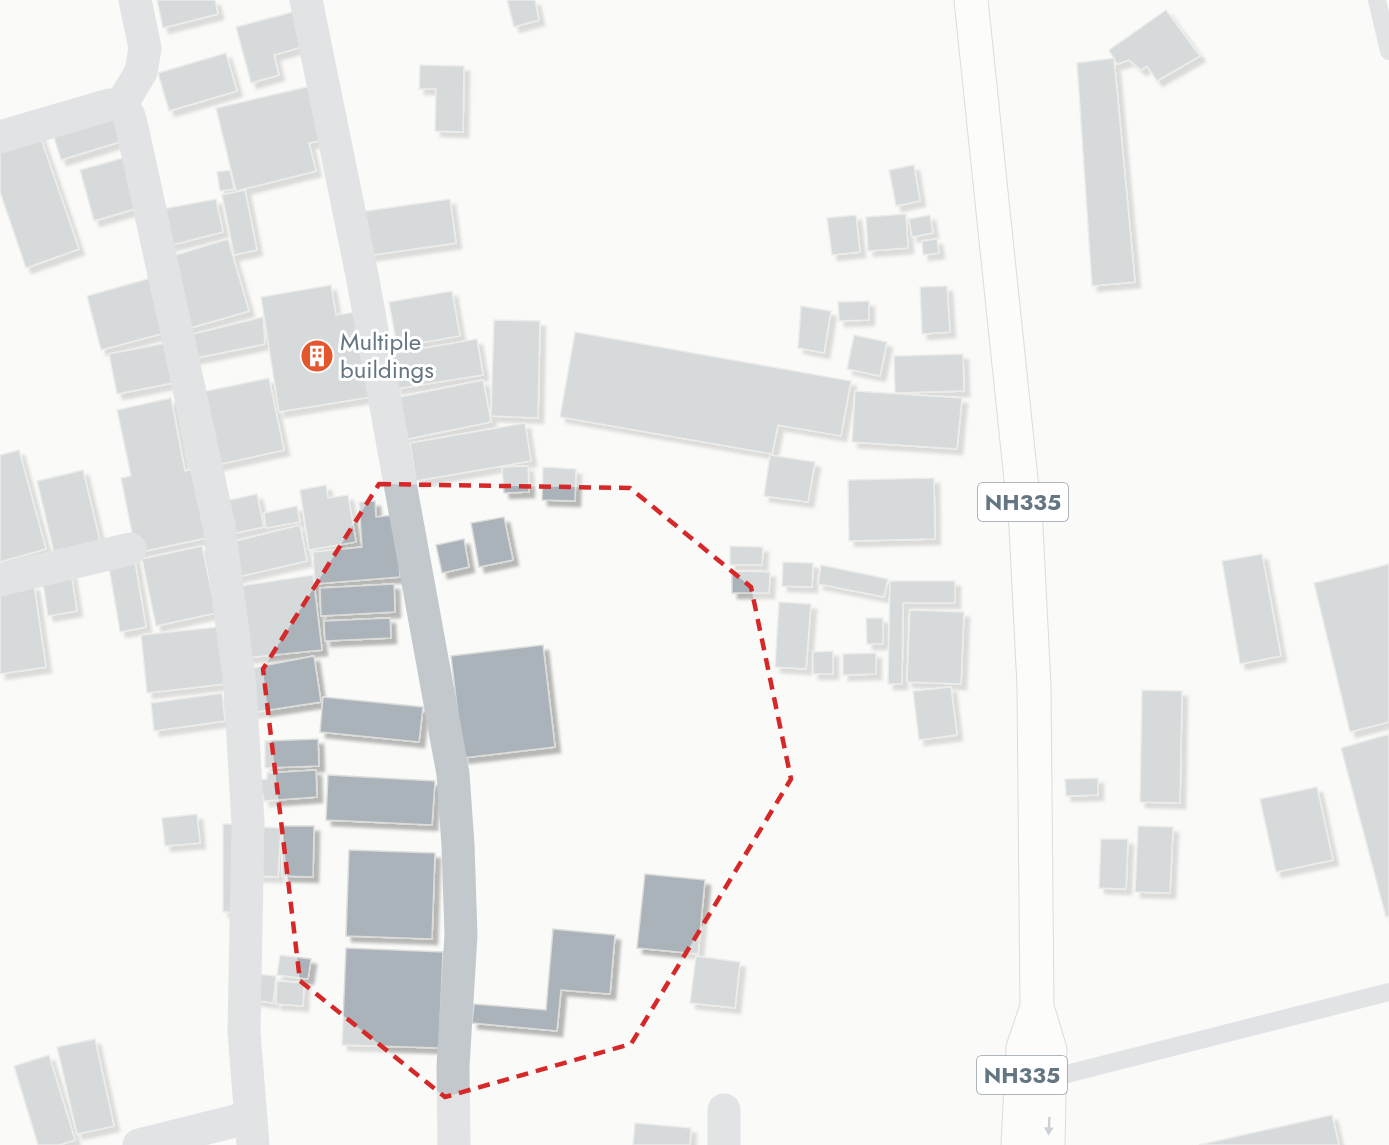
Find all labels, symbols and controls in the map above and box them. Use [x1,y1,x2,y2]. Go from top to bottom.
place label: Multiple buildings [340,324,434,387]
building icon: Multiple buildings [299,338,335,374]
road number: NH335 [978,483,1068,521]
road number: NH335 [977,1056,1067,1094]
one-way arrow [1044,1117,1053,1136]

